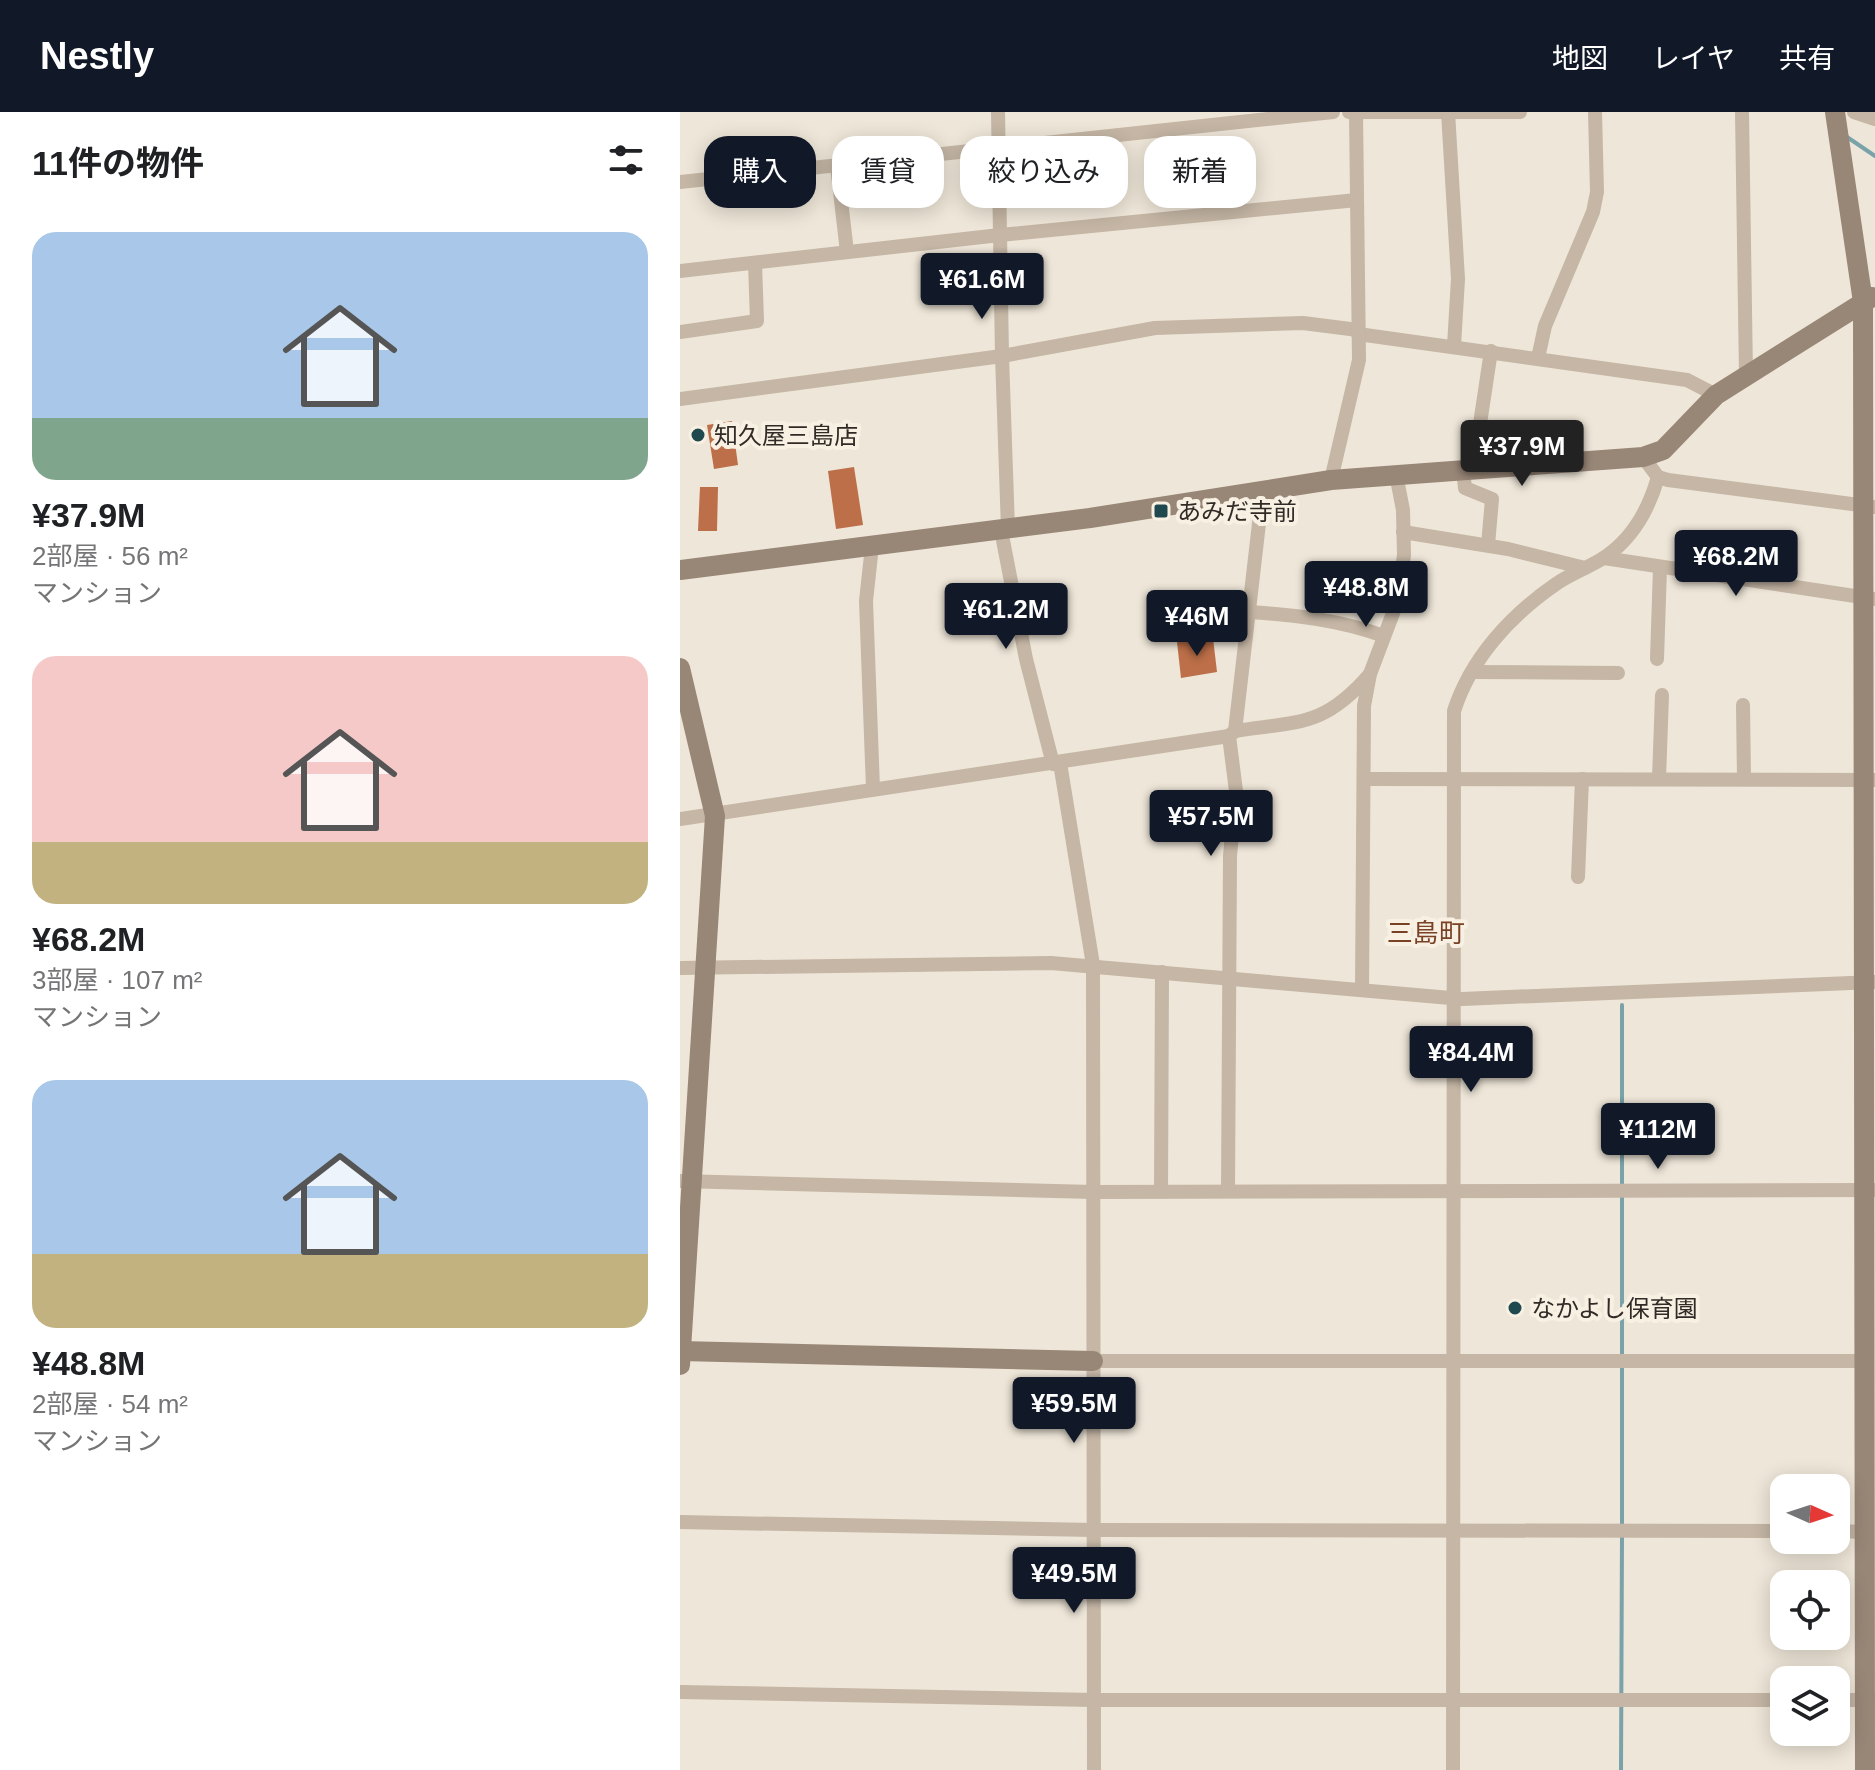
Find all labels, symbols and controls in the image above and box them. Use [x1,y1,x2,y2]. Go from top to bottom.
text: Nestly [40,35,154,77]
text: 地図 [1552,43,1608,74]
text: レイヤ [1652,43,1735,74]
text: 共有 [1779,43,1835,74]
chip: 購入 [704,136,816,208]
chip: 賃貸 [832,136,944,208]
chip: 絞り込み [960,136,1128,208]
chip: 新着 [1144,136,1256,208]
icon: filters [604,138,648,182]
text: 11件の物件 [32,144,204,182]
pin: ¥61.6M [917,253,1047,321]
text: ¥61.6M [939,264,1025,294]
icon: home [268,284,412,428]
pin: ¥37.9M [1457,420,1587,488]
place label: 知久屋三島店 [714,422,858,449]
marker: 知久屋三島店 [689,426,707,444]
text: ¥37.9M [1479,431,1565,461]
text: ¥37.9M [32,496,145,534]
place label: あみだ寺前 [1177,498,1297,525]
marker: あみだ寺前 [1152,502,1170,520]
pin: ¥68.2M [1671,530,1801,598]
text: 2部屋 · 56 m² [32,541,188,571]
text: ¥68.2M [1693,541,1779,571]
pin: ¥48.8M [1301,561,1431,629]
text: ¥48.8M [1323,572,1409,602]
text: マンション [32,578,162,608]
pin: ¥61.2M [941,583,1071,651]
pin: ¥46M [1150,590,1244,658]
text: ¥61.2M [963,594,1049,624]
text: ¥46M [1164,601,1230,631]
icon: home [268,708,412,852]
pin: ¥57.5M [1146,790,1276,858]
text: ¥57.5M [1168,801,1254,831]
district label: 三島町 [1387,918,1465,948]
text: ¥68.2M [32,920,145,958]
text: 3部屋 · 107 m² [32,965,203,995]
text: マンション [32,1002,162,1032]
pin: ¥84.4M [1406,1026,1536,1094]
text: ¥84.4M [1428,1037,1514,1067]
pin: ¥112M [1602,1103,1714,1171]
text: ¥112M [1619,1114,1697,1144]
icon: home [268,1132,412,1276]
place label: なかよし保育園 [1531,1295,1698,1322]
marker: なかよし保育園 [1506,1299,1524,1317]
text: ¥48.8M [32,1344,145,1382]
pin: ¥59.5M [1009,1377,1139,1445]
text: ¥59.5M [1031,1388,1117,1418]
text: 2部屋 · 54 m² [32,1389,188,1419]
text: マンション [32,1426,162,1456]
north arrow [1770,1474,1850,1554]
map controls [1770,1474,1850,1746]
pin: ¥49.5M [1009,1547,1139,1615]
text: ¥49.5M [1031,1558,1117,1588]
button: locate [1770,1570,1850,1650]
button: layers [1770,1666,1850,1746]

